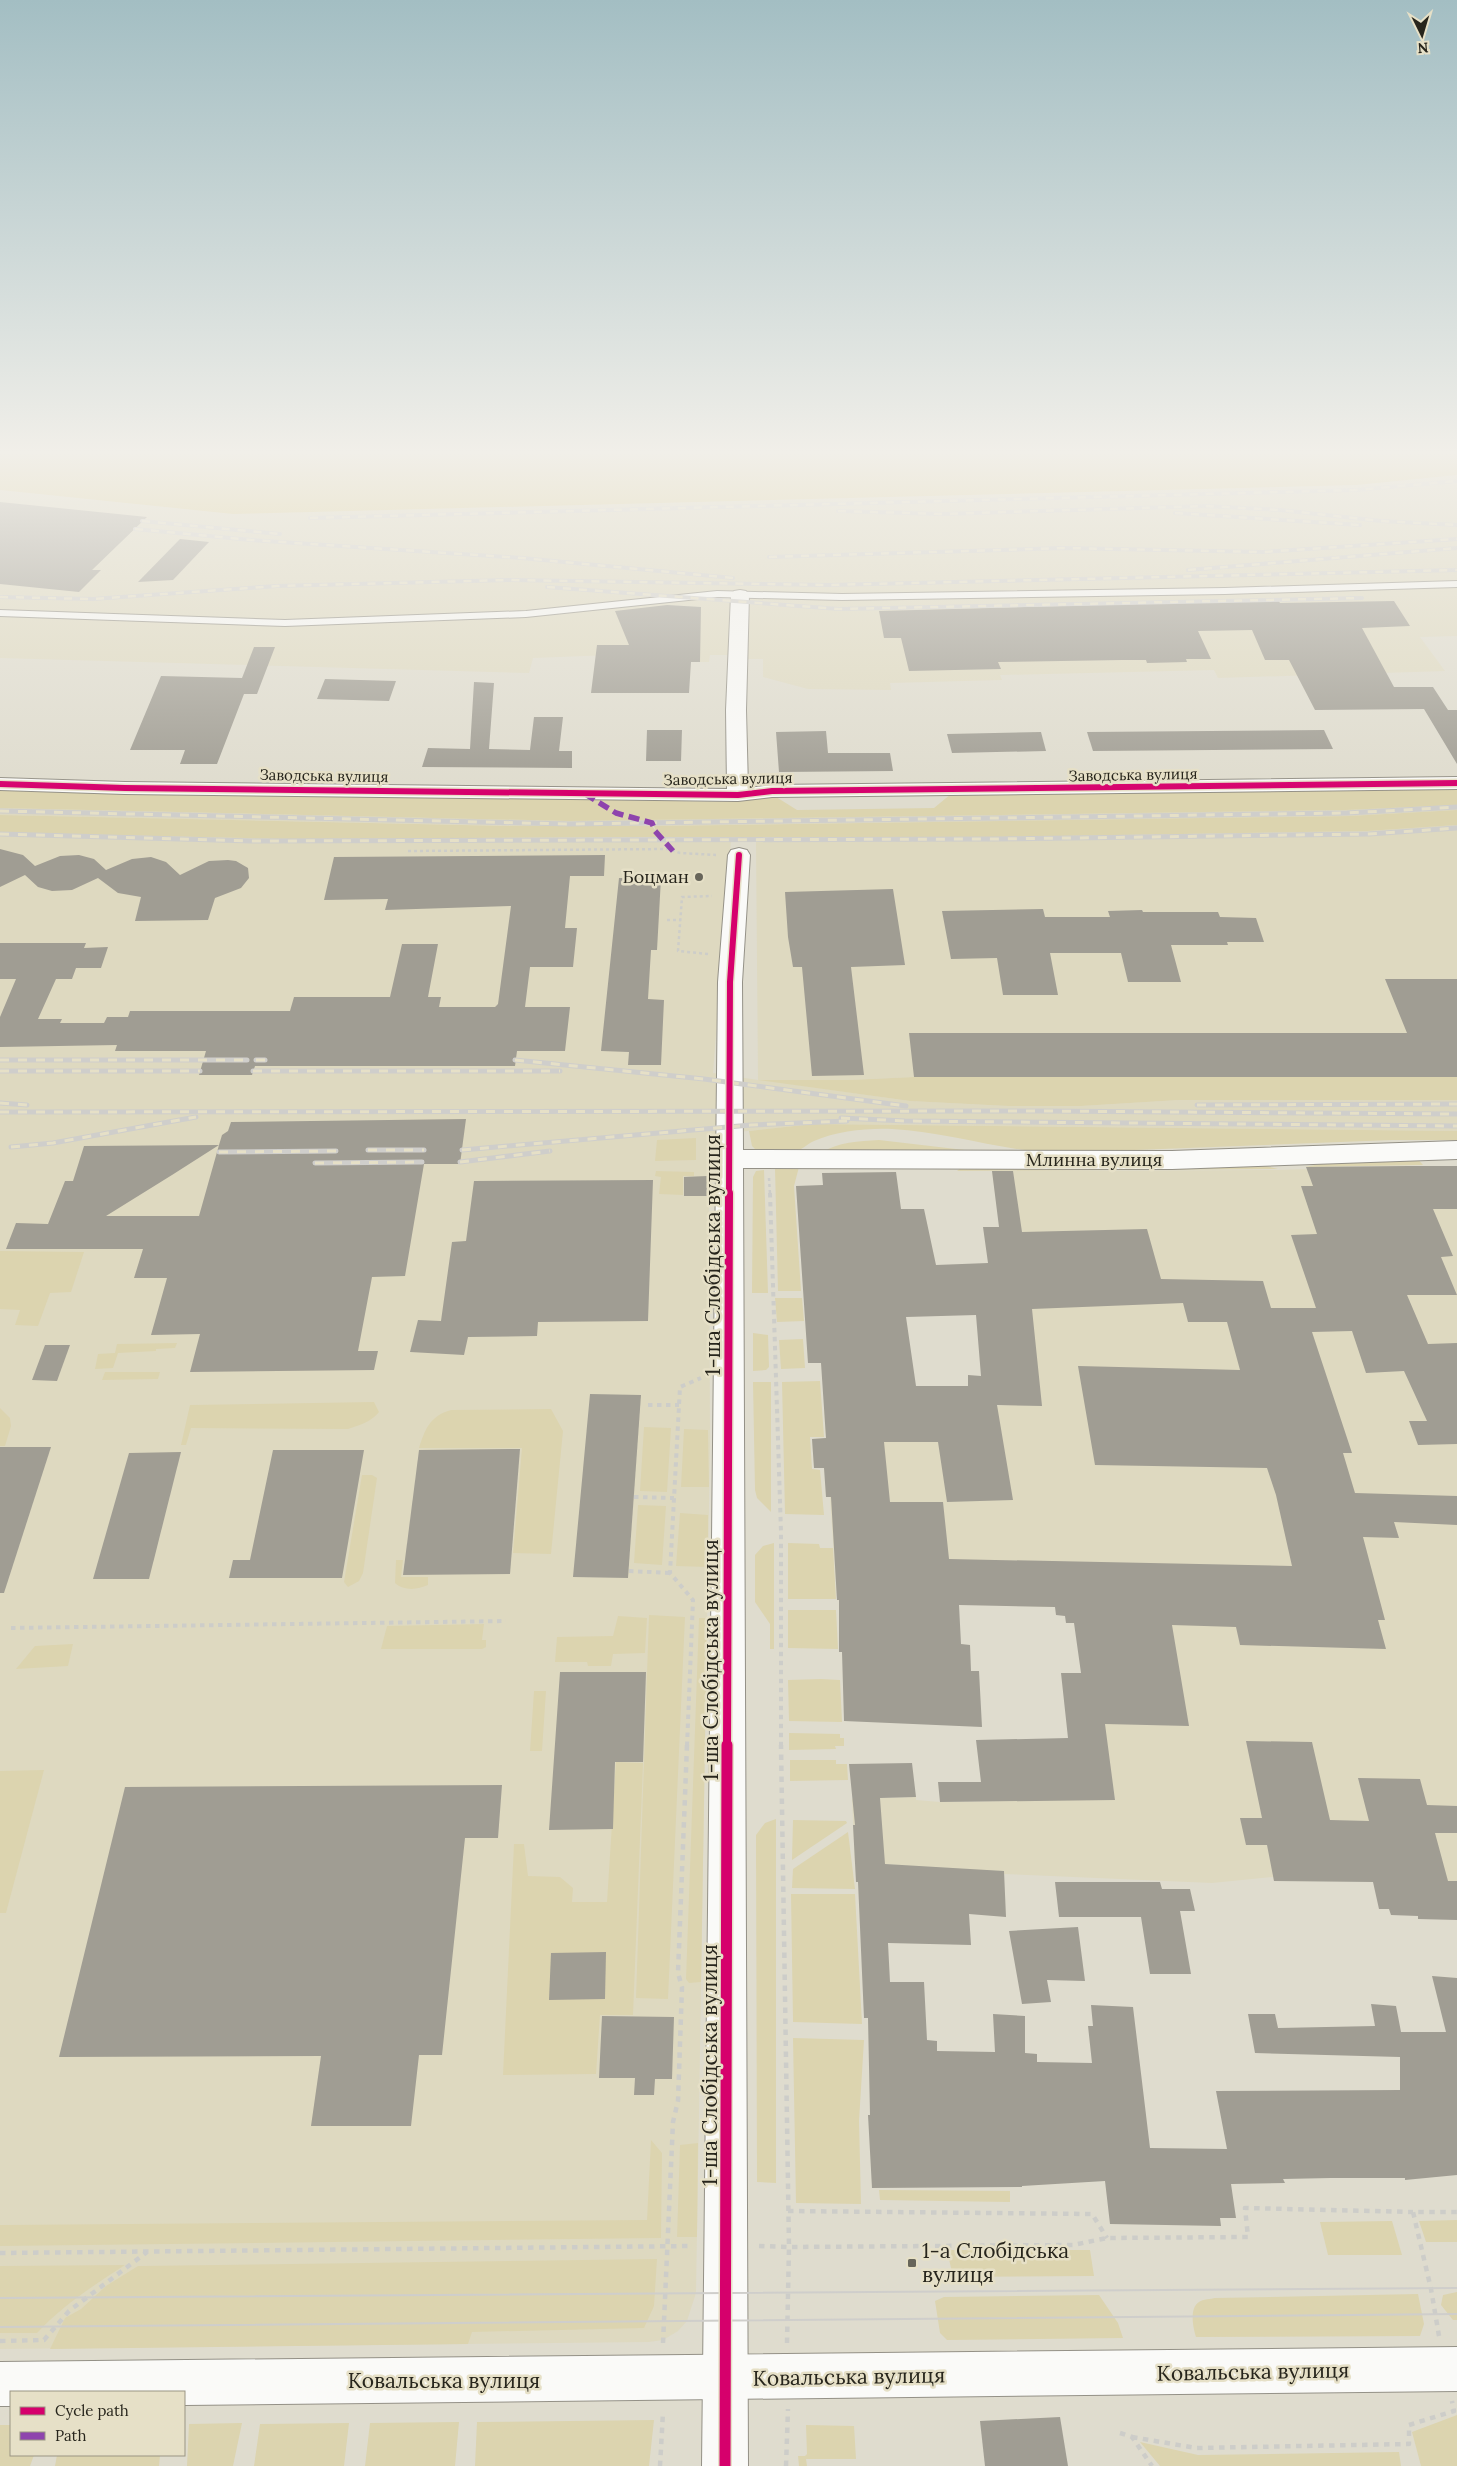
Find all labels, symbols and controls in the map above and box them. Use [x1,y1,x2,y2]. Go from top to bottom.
north arrow [1397,10,1447,60]
text: N [1417,39,1429,57]
street label: Заводська вулиця [1068,764,1198,785]
street label: Заводська вулиця [259,765,389,786]
street label: Заводська вулиця [663,768,793,789]
place label: Боцман [622,865,689,888]
marker: Боцман [693,871,705,883]
street label: 1-ша Слобідська вулиця [699,1134,726,1376]
street label: Млинна вулиця [1026,1148,1162,1171]
street label: 1-ша Слобідська вулиця [697,1539,724,1781]
street label: 1-ша Слобідська вулиця [696,1944,723,2186]
place label: 1-а Слобідська вулиця [922,2237,1069,2288]
marker: 1-а Слобідська вулиця [906,2257,918,2269]
street label: Ковальська вулиця [1156,2356,1349,2387]
street label: Ковальська вулиця [752,2361,945,2392]
street label: Ковальська вулиця [348,2367,540,2394]
legend [10,2391,185,2456]
text: Cycle path [55,2401,129,2420]
text: Path [55,2426,86,2445]

